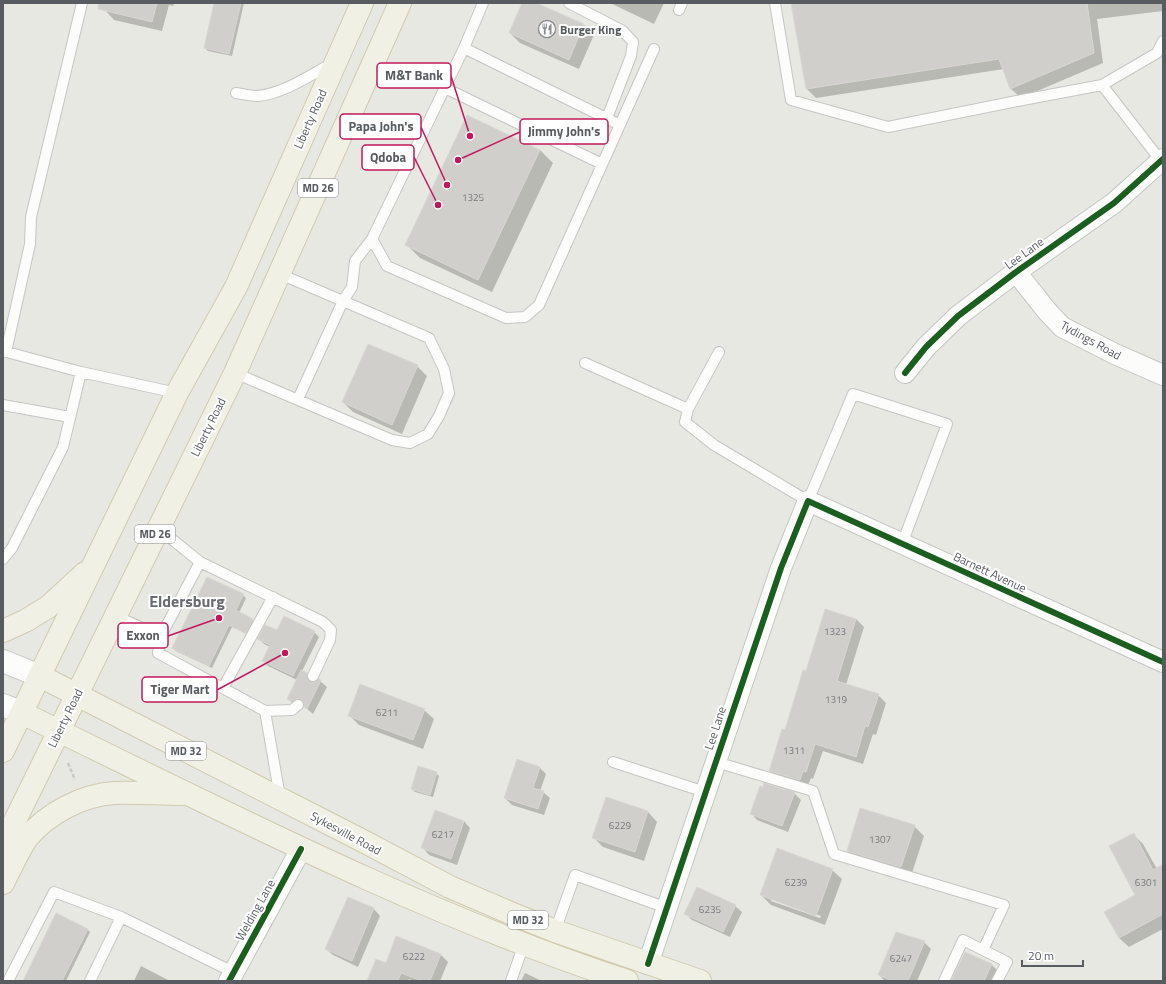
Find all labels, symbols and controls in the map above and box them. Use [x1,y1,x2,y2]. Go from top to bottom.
restaurant icon: Burger King [537,19,557,39]
place label: Burger King [560,20,622,39]
callout: M&T Bank [377,63,451,88]
text: M&T Bank [385,65,443,85]
street label: Liberty Road [288,86,332,152]
callout: Papa John's [340,114,421,139]
text: Papa John's [348,116,414,136]
callout: Jimmy John's [520,119,608,144]
text: Jimmy John's [528,121,600,141]
callout: Qdoba [362,145,414,170]
text: Qdoba [370,147,406,167]
road number: MD 26 [298,179,338,197]
house number: 1325 [462,190,485,205]
street label: Lee Lane [1000,232,1048,274]
street label: Tydings Road [1057,315,1125,365]
street label: Liberty Road [186,394,230,460]
road number: MD 26 [135,525,175,543]
street label: Barnett Avenue [950,547,1030,597]
district label: Eldersburg [149,589,225,613]
callout: Exxon [118,623,168,648]
house number: 1323 [824,624,846,639]
text: Exxon [126,625,160,645]
callout: Tiger Mart [142,677,217,702]
text: Tiger Mart [151,679,210,699]
street label: Liberty Road [43,685,87,751]
house number: 1319 [825,692,848,707]
street label: Lee Lane [699,704,731,752]
house number: 6211 [376,705,398,720]
road number: MD 32 [166,742,206,760]
house number: 1311 [783,743,805,758]
street label: Sykesville Road [307,806,385,860]
house number: 6229 [609,818,632,833]
house number: 6217 [432,827,454,842]
house number: 1307 [869,832,891,847]
house number: 6239 [785,875,808,890]
house number: 6301 [1135,875,1157,890]
street label: Welding Lane [230,876,280,944]
house number: 6235 [699,902,722,917]
road number: MD 32 [508,911,548,929]
scale bar [1022,942,1083,968]
text: 20 m [1028,946,1054,965]
house number: 6222 [403,949,425,964]
house number: 6247 [890,951,912,966]

